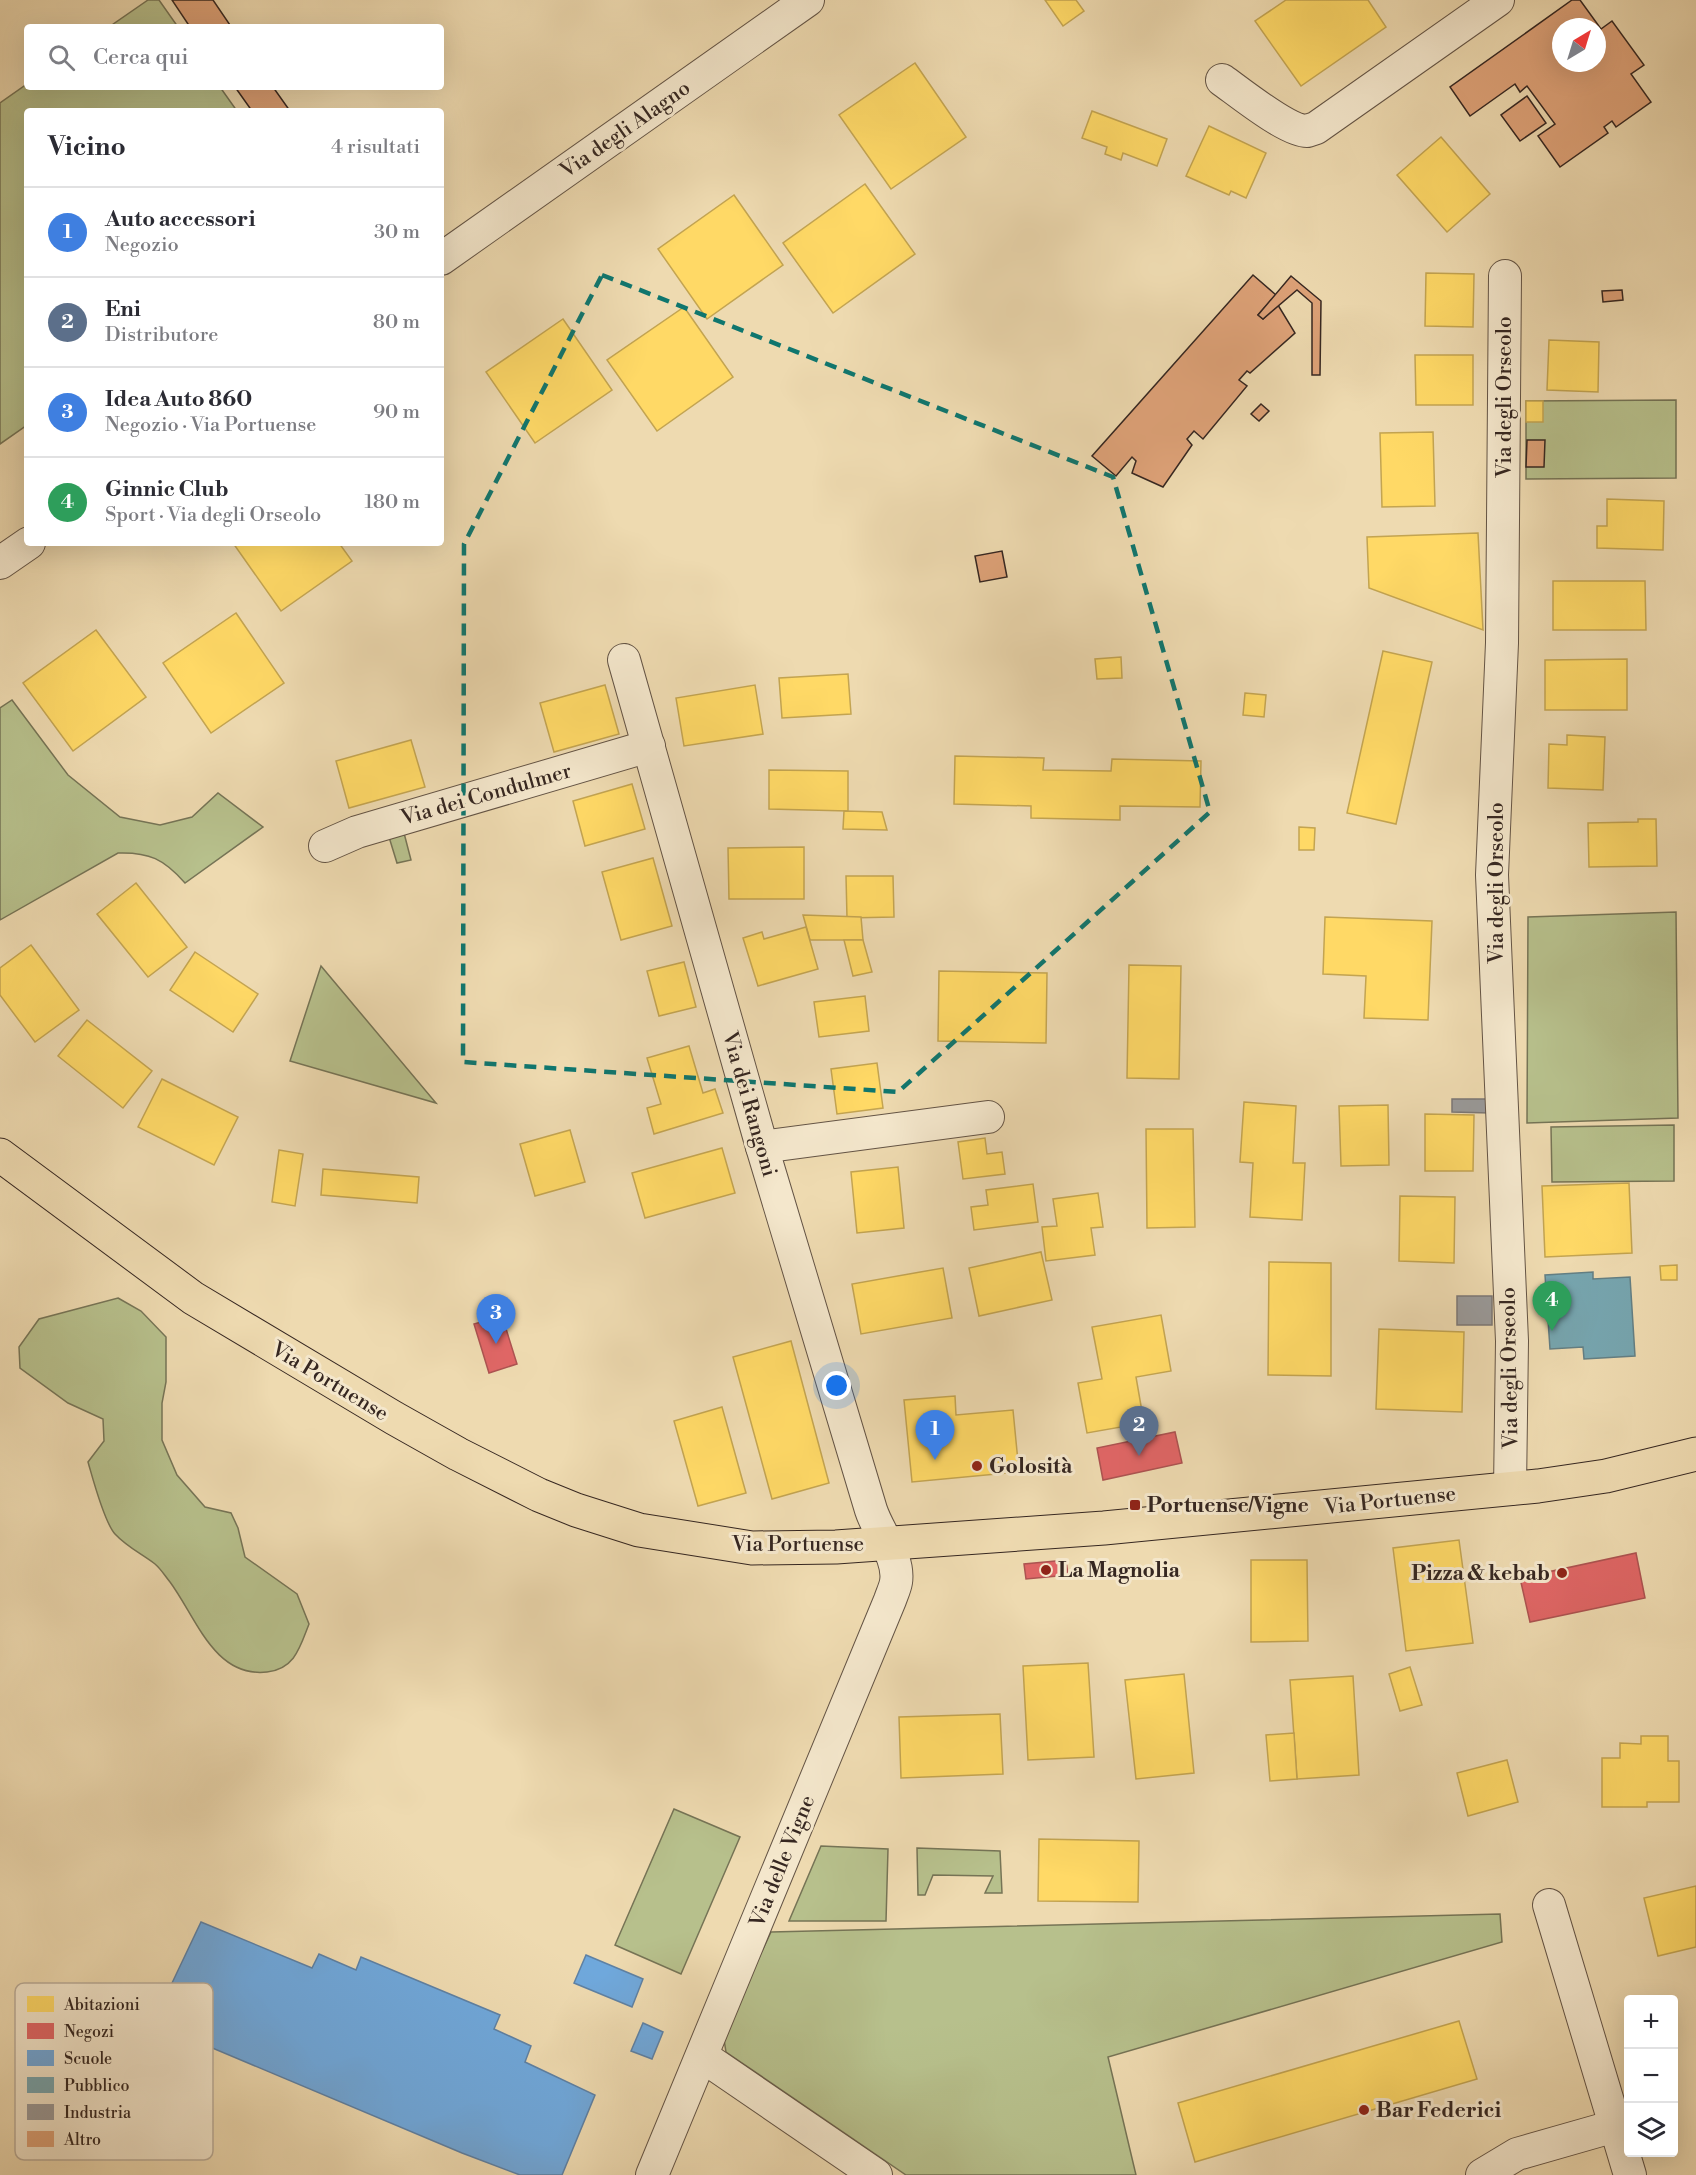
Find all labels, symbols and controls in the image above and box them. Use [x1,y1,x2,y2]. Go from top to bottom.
north arrow [1552,18,1606,72]
search box [24,24,444,90]
icon: search [45,41,78,74]
text: Cerca qui [93,44,189,71]
street label: Via degli Alagno [555,75,696,185]
text: Vicino [48,131,126,163]
text: 4 risultati [331,135,420,160]
text: Auto accessori [105,206,256,233]
text: 1 [63,220,72,245]
text: 30 m [374,220,420,245]
text: Negozio [105,233,179,258]
text: Eni [105,296,141,323]
text: 2 [61,310,74,335]
text: 80 m [373,310,420,335]
street label: Via degli Orseolo [1492,316,1518,479]
text: Distributore [105,323,218,348]
text: Idea Auto 860 [105,386,252,413]
text: 3 [61,400,74,425]
text: 90 m [373,400,420,425]
text: Negozio · Via Portuense [105,413,316,438]
text: Ginnic Club [105,476,229,503]
text: 4 [61,490,74,515]
text: 180 m [365,490,420,515]
text: Sport · Via degli Orseolo [105,503,321,528]
street label: Via dei Condulmer [397,758,575,832]
street label: Via degli Orseolo [1484,802,1510,965]
street label: Via dei Rangoni [716,1028,782,1180]
pin: 4 [1532,1282,1572,1331]
street label: Via degli Orseolo [1496,1287,1524,1450]
pin: 3 [476,1294,516,1344]
street label: Via Portuense [265,1336,393,1427]
your location [822,1371,851,1400]
pin: 2 [1120,1406,1158,1456]
pin: 1 [916,1410,954,1460]
place label: Golosità [989,1454,1073,1480]
marker: Golosità [970,1459,984,1473]
street label: Via Portuense [1322,1481,1457,1521]
place label: Portuense/Vigne [1147,1493,1309,1519]
marker: Portuense/Vigne [1128,1498,1142,1512]
street label: Via Portuense [731,1532,864,1558]
place label: La Magnolia [1058,1558,1181,1584]
place label: Pizza & kebab [1411,1561,1550,1587]
marker: La Magnolia [1039,1563,1053,1577]
marker: Pizza & kebab [1555,1566,1569,1580]
street label: Via delle Vigne [744,1791,821,1932]
legend [15,1983,213,2160]
text: Abitazioni [63,1995,140,2015]
map controls [1624,1995,1678,2157]
button: + [1624,1995,1678,2049]
text: Negozi [64,2022,114,2042]
text: Scuole [64,2049,112,2069]
button: − [1624,2049,1678,2103]
text: Pubblico [64,2076,130,2096]
place label: Bar Federici [1376,2098,1501,2124]
text: Industria [64,2103,132,2123]
marker: Bar Federici [1357,2103,1371,2117]
button: layers [1624,2103,1678,2157]
text: Altro [63,2130,101,2150]

